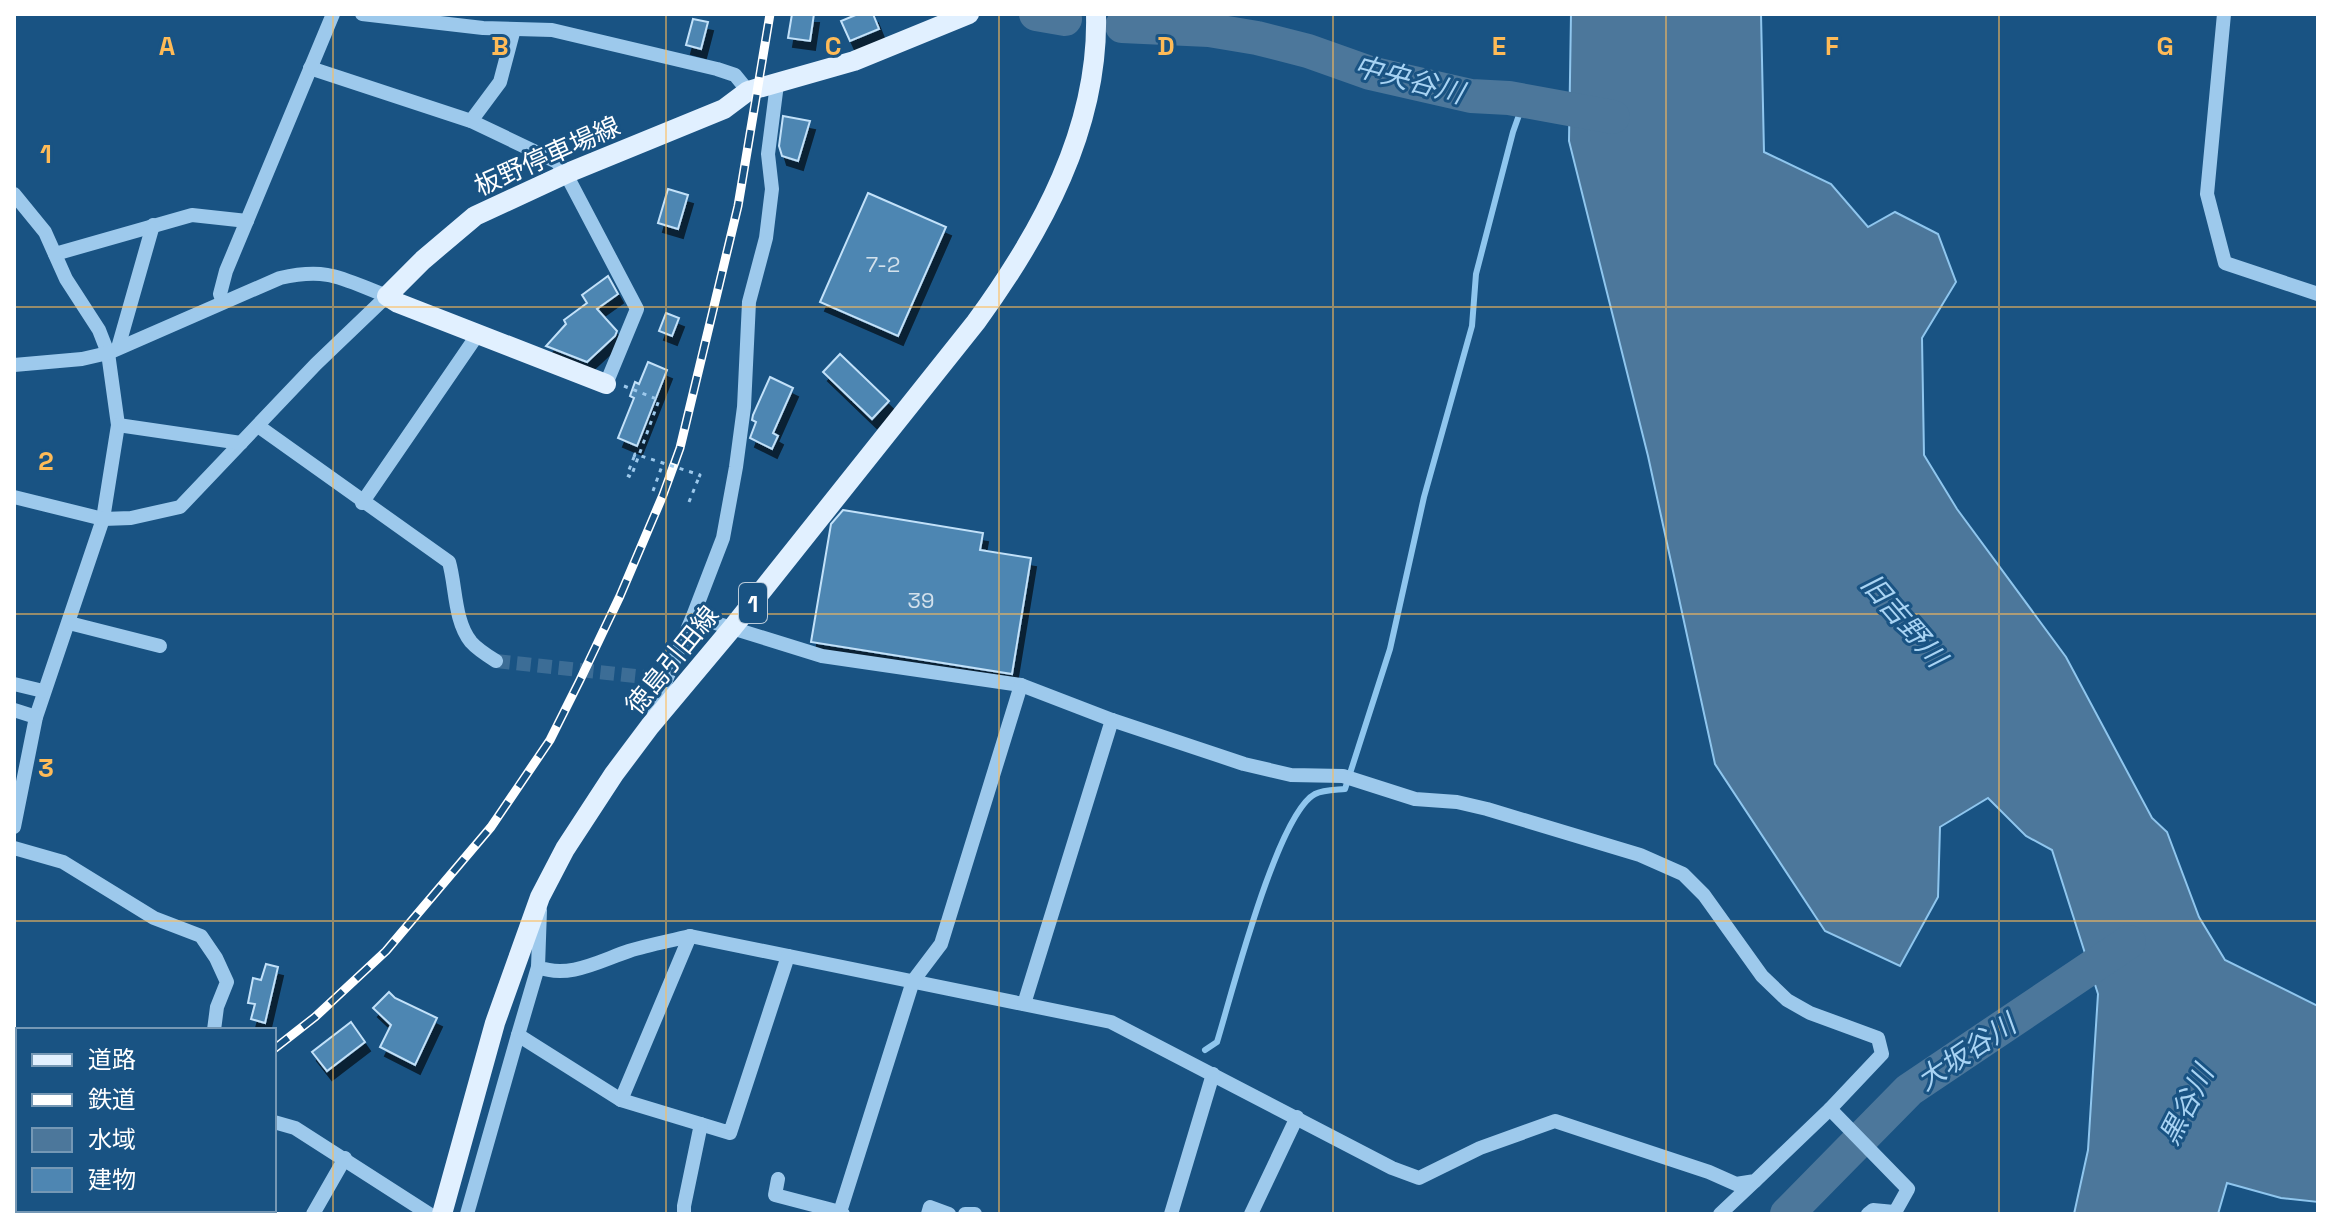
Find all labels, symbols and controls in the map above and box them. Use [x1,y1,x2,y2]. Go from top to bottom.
text: A [159,29,176,63]
text: B [491,29,509,63]
text: C [825,29,841,63]
text: D [1157,29,1175,63]
text: E [1492,29,1506,63]
text: F [1825,29,1839,63]
text: G [2156,29,2174,63]
water label: 中央谷川 [1350,47,1471,112]
street label: 板野停車場線 [469,109,625,203]
text: 1 [40,137,52,171]
house number: 7-2 [866,250,900,278]
text: 2 [38,444,54,478]
water label: 旧吉野川 [1854,566,1956,676]
road number: 1 [739,583,767,623]
house number: 39 [908,586,934,614]
street label: 徳島引田線 [618,599,726,721]
text: 3 [38,751,54,785]
water label: 大坂谷川 [1910,1004,2025,1098]
legend [16,1028,276,1212]
text: 道路 [88,1044,136,1075]
water label: 黒谷川 [2151,1057,2222,1151]
text: 鉄道 [88,1084,136,1115]
text: 水域 [88,1124,136,1155]
text: 建物 [88,1164,136,1195]

